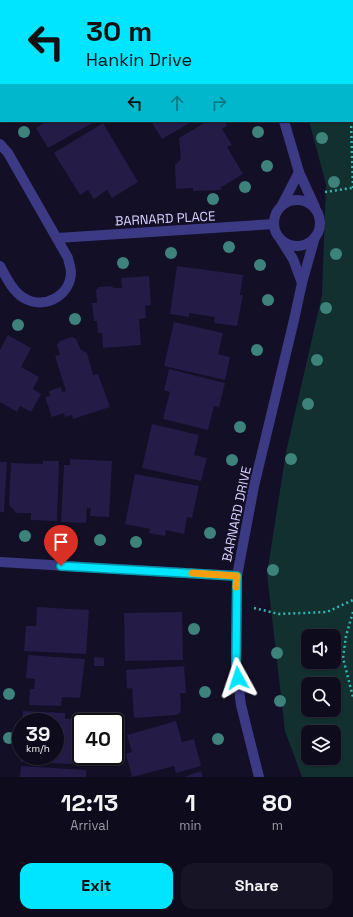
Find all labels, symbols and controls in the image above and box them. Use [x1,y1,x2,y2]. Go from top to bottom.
text: 30 m [86,13,152,49]
icon: left [20,16,72,68]
text: Hankin Drive [86,48,192,71]
icon: left [124,92,146,114]
icon: ahead [166,92,188,114]
icon: right [208,92,230,114]
street label: BARNARD PLACE [114,207,216,230]
street label: BARNARD DRIVE [218,465,255,563]
pin [44,525,78,566]
icon: arrive [50,531,72,553]
map controls [301,629,341,765]
button: sound [301,629,341,669]
position arrow [217,657,259,699]
button: search [301,677,341,717]
speed limit sign: 40 [72,713,124,765]
text: 39 [26,721,50,747]
button: layers [301,725,341,765]
text: km/h [26,742,50,755]
text: 12:13 [61,787,118,818]
text: 1 [185,787,196,818]
text: 80 [262,787,292,818]
text: Arrival [70,817,109,834]
text: min [179,817,202,834]
text: m [272,817,283,834]
button: Exit [20,863,173,909]
button: Share [181,863,333,909]

